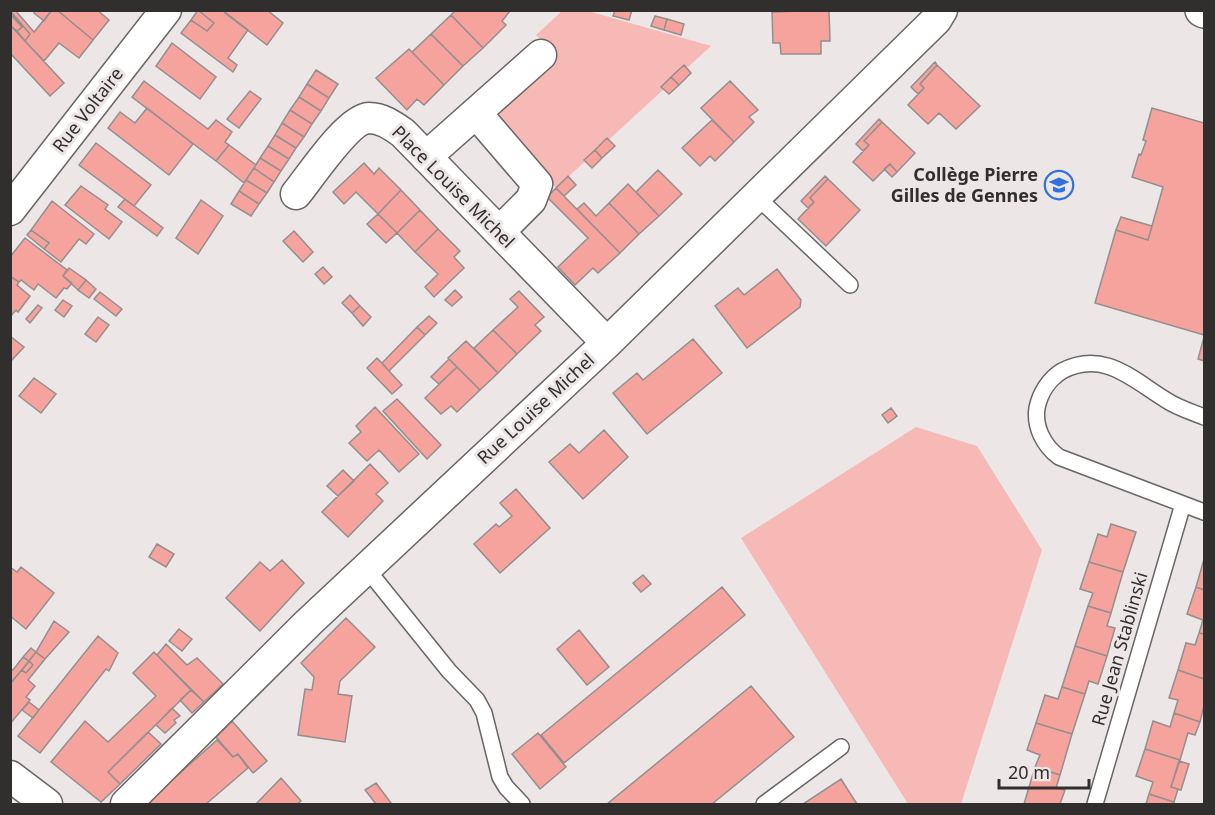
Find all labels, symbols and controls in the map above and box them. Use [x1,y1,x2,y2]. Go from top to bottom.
street label: Rue Voltaire [46,62,128,157]
street label: Place Louise Michel [387,120,520,253]
place label: Collège Pierre Gilles de Gennes [891,162,1038,207]
school or university icon: Collège Pierre Gilles de Gennes [1043,169,1075,201]
street label: Rue Louise Michel [471,348,599,469]
street label: Rue Jean Stablinski [1086,569,1152,728]
scale bar [999,752,1089,790]
text: 20 m [1008,760,1050,784]

